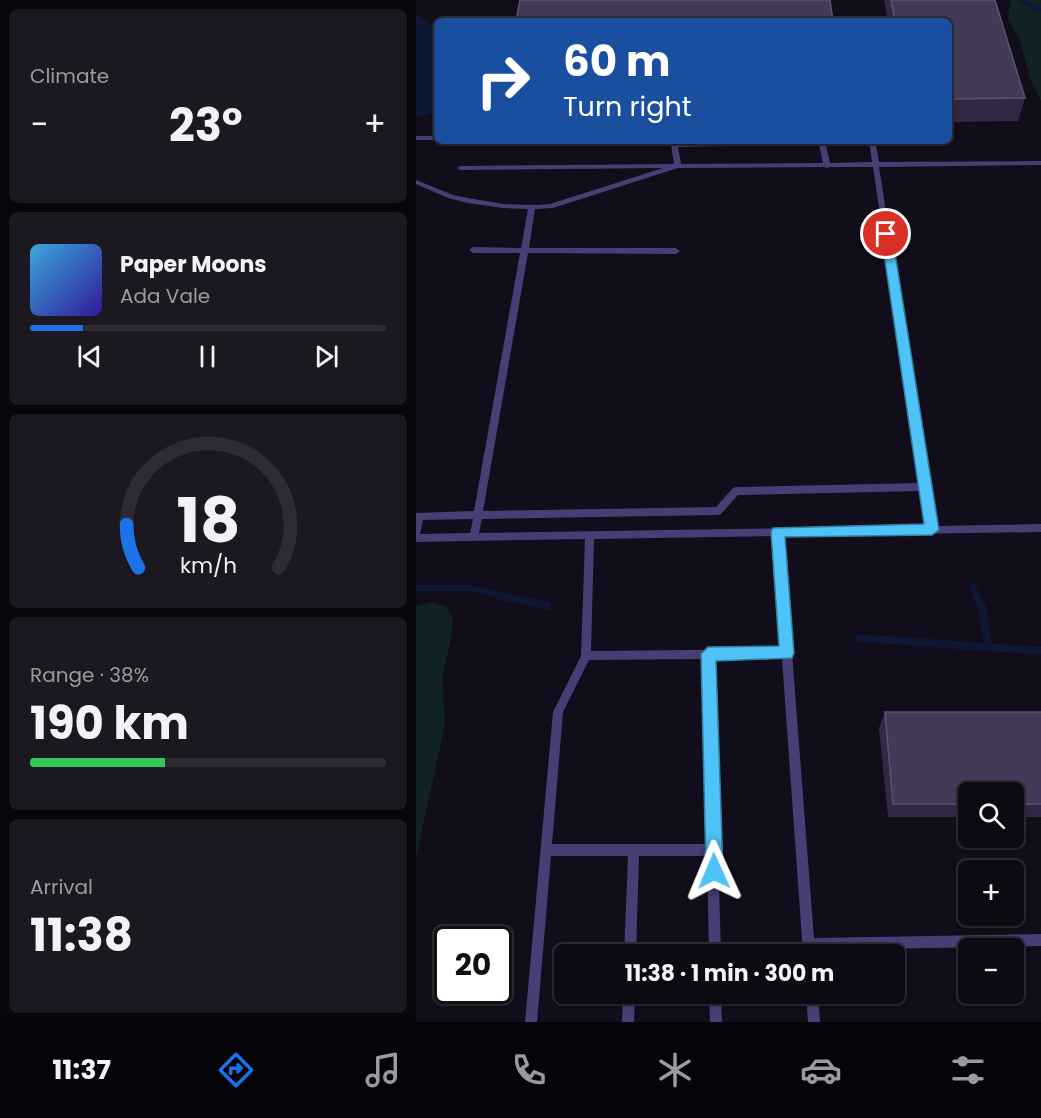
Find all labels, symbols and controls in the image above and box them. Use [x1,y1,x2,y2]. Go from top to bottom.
text: 60 m [563,32,671,91]
icon: right [464,42,542,120]
text: Climate [30,62,109,90]
text: Turn right [563,88,692,125]
text: 23° [169,94,243,157]
text: − [30,101,48,148]
text: + [363,101,386,148]
pin [860,208,911,259]
icon: arrive [869,217,902,250]
text: Paper Moons [120,249,267,280]
text: Ada Vale [120,282,210,310]
icon: previous [73,340,106,373]
icon: pause [191,340,224,373]
icon: next [310,340,343,373]
text: 18 [176,476,240,564]
text: km/h [179,550,237,581]
text: Range · 38% [30,661,149,689]
text: 190 km [30,692,189,755]
map controls [958,782,1024,1004]
button: search [958,782,1024,848]
position arrow [682,839,746,903]
button: + [958,860,1024,926]
text: Arrival [30,873,93,901]
text: 11:38 [30,904,133,967]
speed limit sign: 20 [434,926,512,1004]
button: − [958,938,1024,1004]
text: 11:38 · 1 min · 300 m [625,958,834,989]
icon: directions [215,1049,257,1091]
icon: music [362,1049,404,1091]
icon: phone [508,1049,550,1091]
icon: climate [654,1049,696,1091]
icon: car [800,1049,842,1091]
icon: filters [947,1049,989,1091]
text: 11:37 [52,1051,111,1088]

